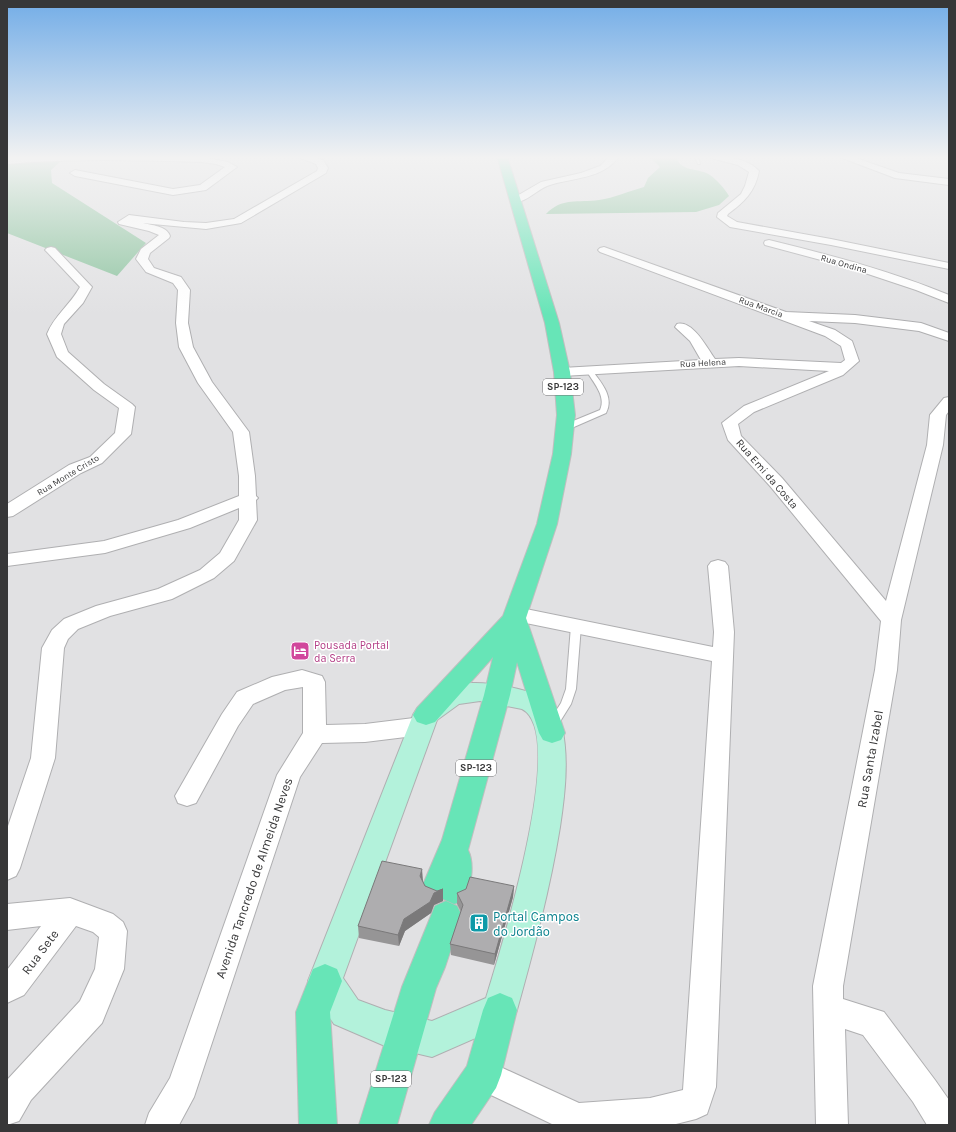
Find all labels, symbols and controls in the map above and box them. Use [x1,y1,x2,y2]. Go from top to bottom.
street label: Rua Ondina [820,253,868,275]
street label: Rua Marcia [738,294,784,320]
street label: Rua Helena [680,357,726,369]
road number: SP-123 [543,379,583,395]
street label: Rua Emi da Costa [733,436,801,512]
street label: Rua Monte Cristo [35,452,101,497]
place label: Pousada Portal da Serra [314,639,389,665]
hotel icon: Pousada Portal da Serra [289,640,311,662]
street label: Rua Santa Izabel [854,709,886,809]
road number: SP-123 [456,760,496,776]
street label: Avenida Tancredo de Almeida Neves [213,776,296,980]
place label: Portal Campos do Jordão [493,909,580,939]
building icon: Portal Campos do Jordão [468,912,490,934]
street label: Rua Sete [18,926,62,977]
road number: SP-123 [371,1071,411,1087]

